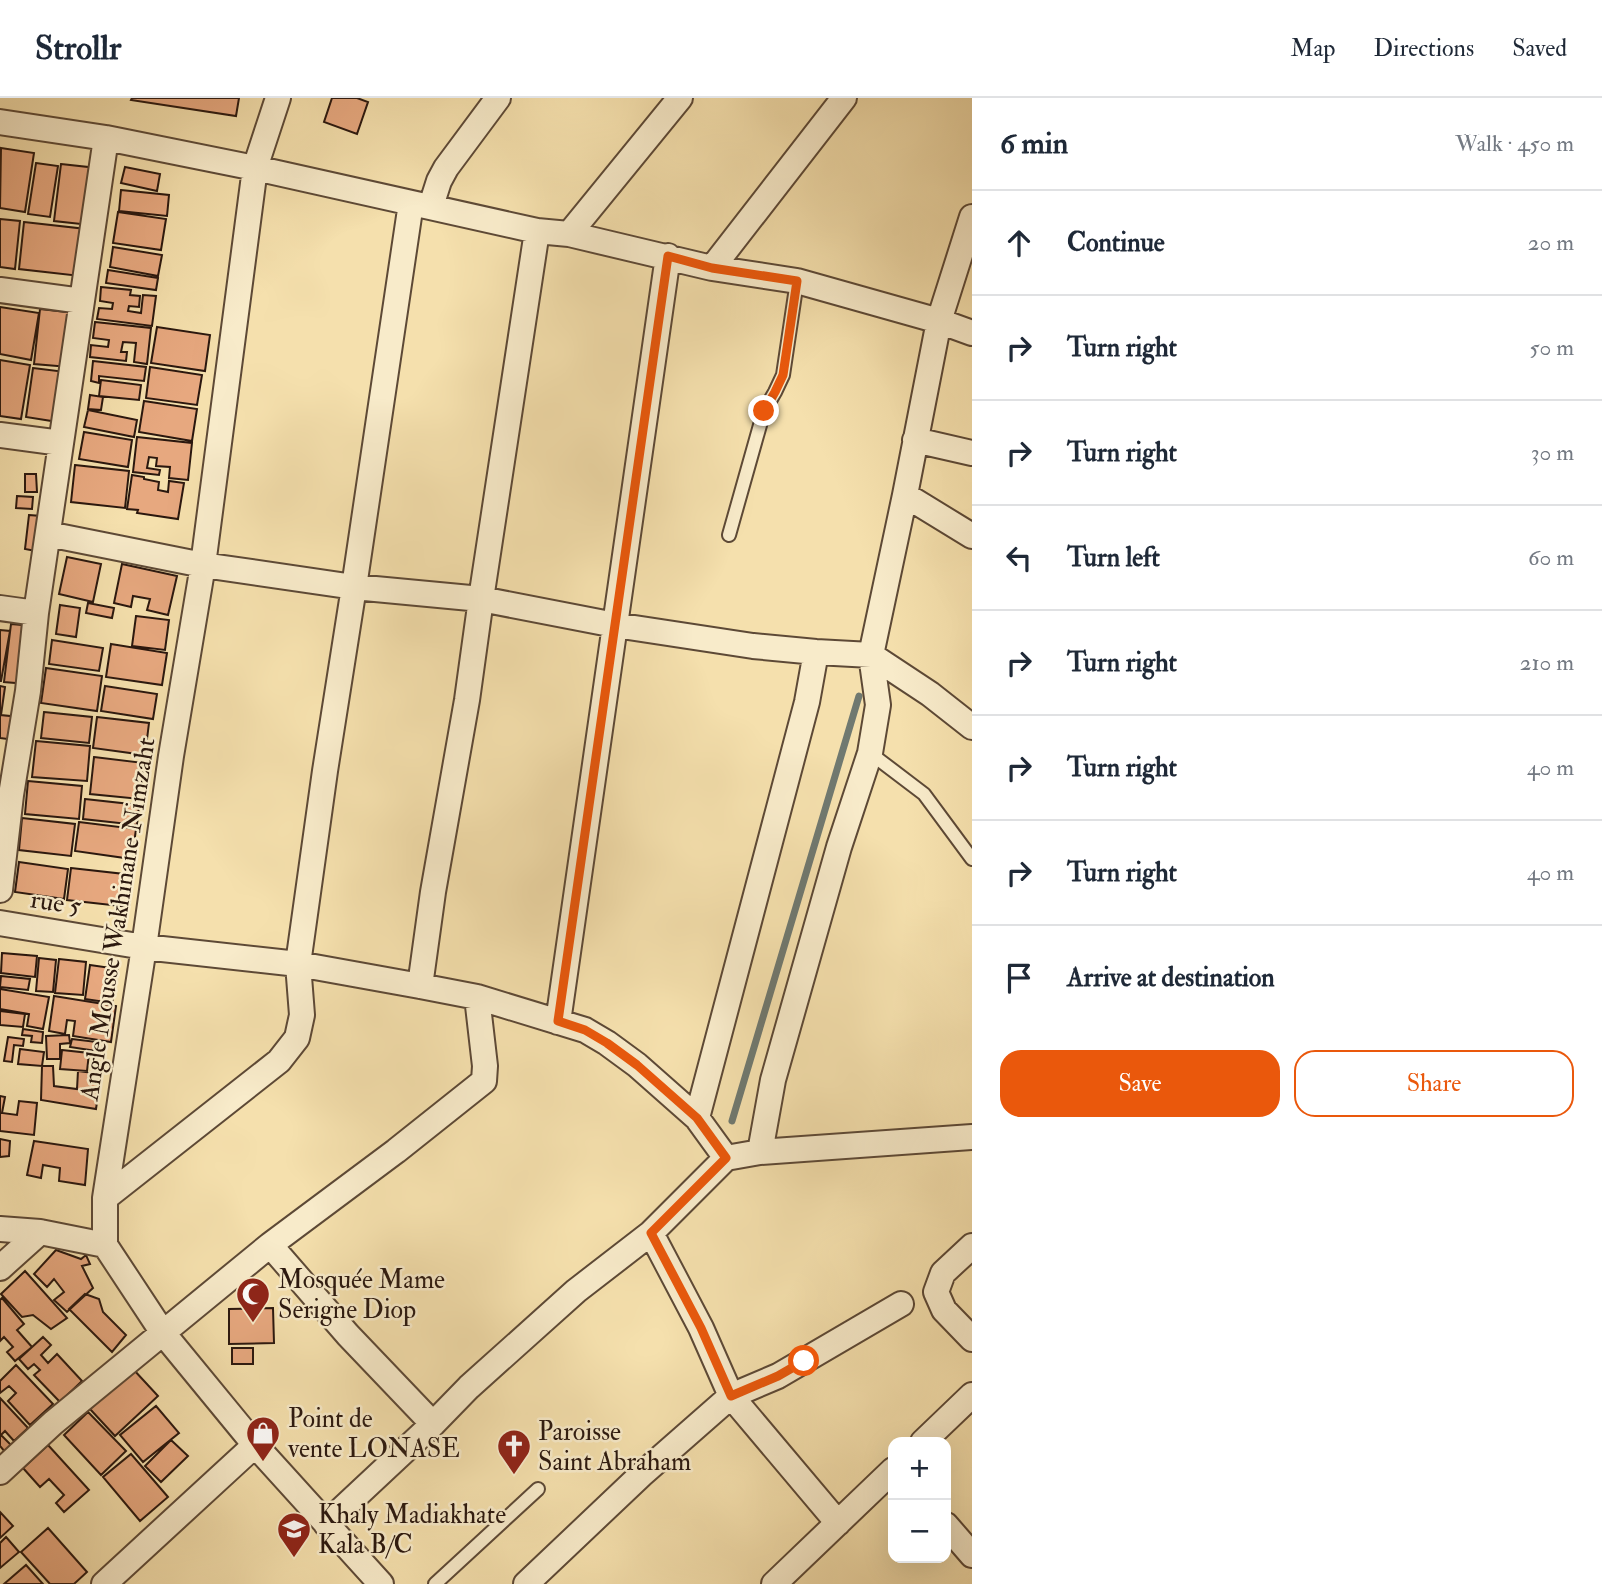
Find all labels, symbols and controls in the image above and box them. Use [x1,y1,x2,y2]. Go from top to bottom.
text: Strollr [35,28,121,69]
text: Map [1290,33,1335,64]
text: Directions [1373,33,1474,64]
text: Saved [1512,33,1567,64]
text: 6 min [1000,125,1068,162]
text: Walk · 450 m [1455,129,1574,158]
icon: ahead [1000,224,1038,262]
text: Continue [1067,227,1165,259]
text: 20 m [1528,228,1574,257]
icon: right [1000,329,1038,367]
text: Turn right [1067,332,1177,364]
text: 50 m [1530,333,1574,362]
route end [748,395,779,426]
icon: right [1000,434,1038,472]
text: Turn right [1067,437,1177,469]
text: 30 m [1531,438,1574,467]
icon: left [1000,539,1038,577]
text: Turn left [1067,542,1160,574]
text: 60 m [1528,543,1574,572]
icon: right [1000,644,1038,682]
text: Turn right [1067,647,1177,679]
text: 210 m [1520,648,1574,677]
street label: Angle Mousse Wakhinane Nimzaht [73,735,163,1104]
icon: right [1000,749,1038,787]
text: Turn right [1067,752,1177,784]
text: 40 m [1527,753,1574,782]
icon: right [1000,854,1038,892]
text: Turn right [1067,857,1177,889]
text: 40 m [1527,858,1574,887]
street label: rue 5 [28,883,84,923]
icon: arrive [1000,959,1038,997]
text: Arrive at destination [1067,962,1275,994]
button: Save [1000,1050,1280,1117]
button: Share [1294,1050,1574,1117]
place label: Mosquée Mame Serigne Diop [278,1264,445,1327]
mosque icon: Mosquée Mame Serigne Diop [234,1275,272,1324]
route start [788,1345,819,1376]
place label: Point de vente LONASE [287,1403,460,1465]
shop icon: Point de vente LONASE [244,1414,282,1463]
place label: Paroisse Saint Abraham [538,1416,691,1478]
church icon: Paroisse Saint Abraham [495,1427,533,1476]
map controls [888,1437,951,1563]
button: + [888,1437,951,1500]
place label: Khaly Madiakhate Kala B/C [318,1499,506,1561]
button: − [888,1500,951,1563]
school or university icon: Khaly Madiakhate Kala B/C [275,1510,313,1559]

